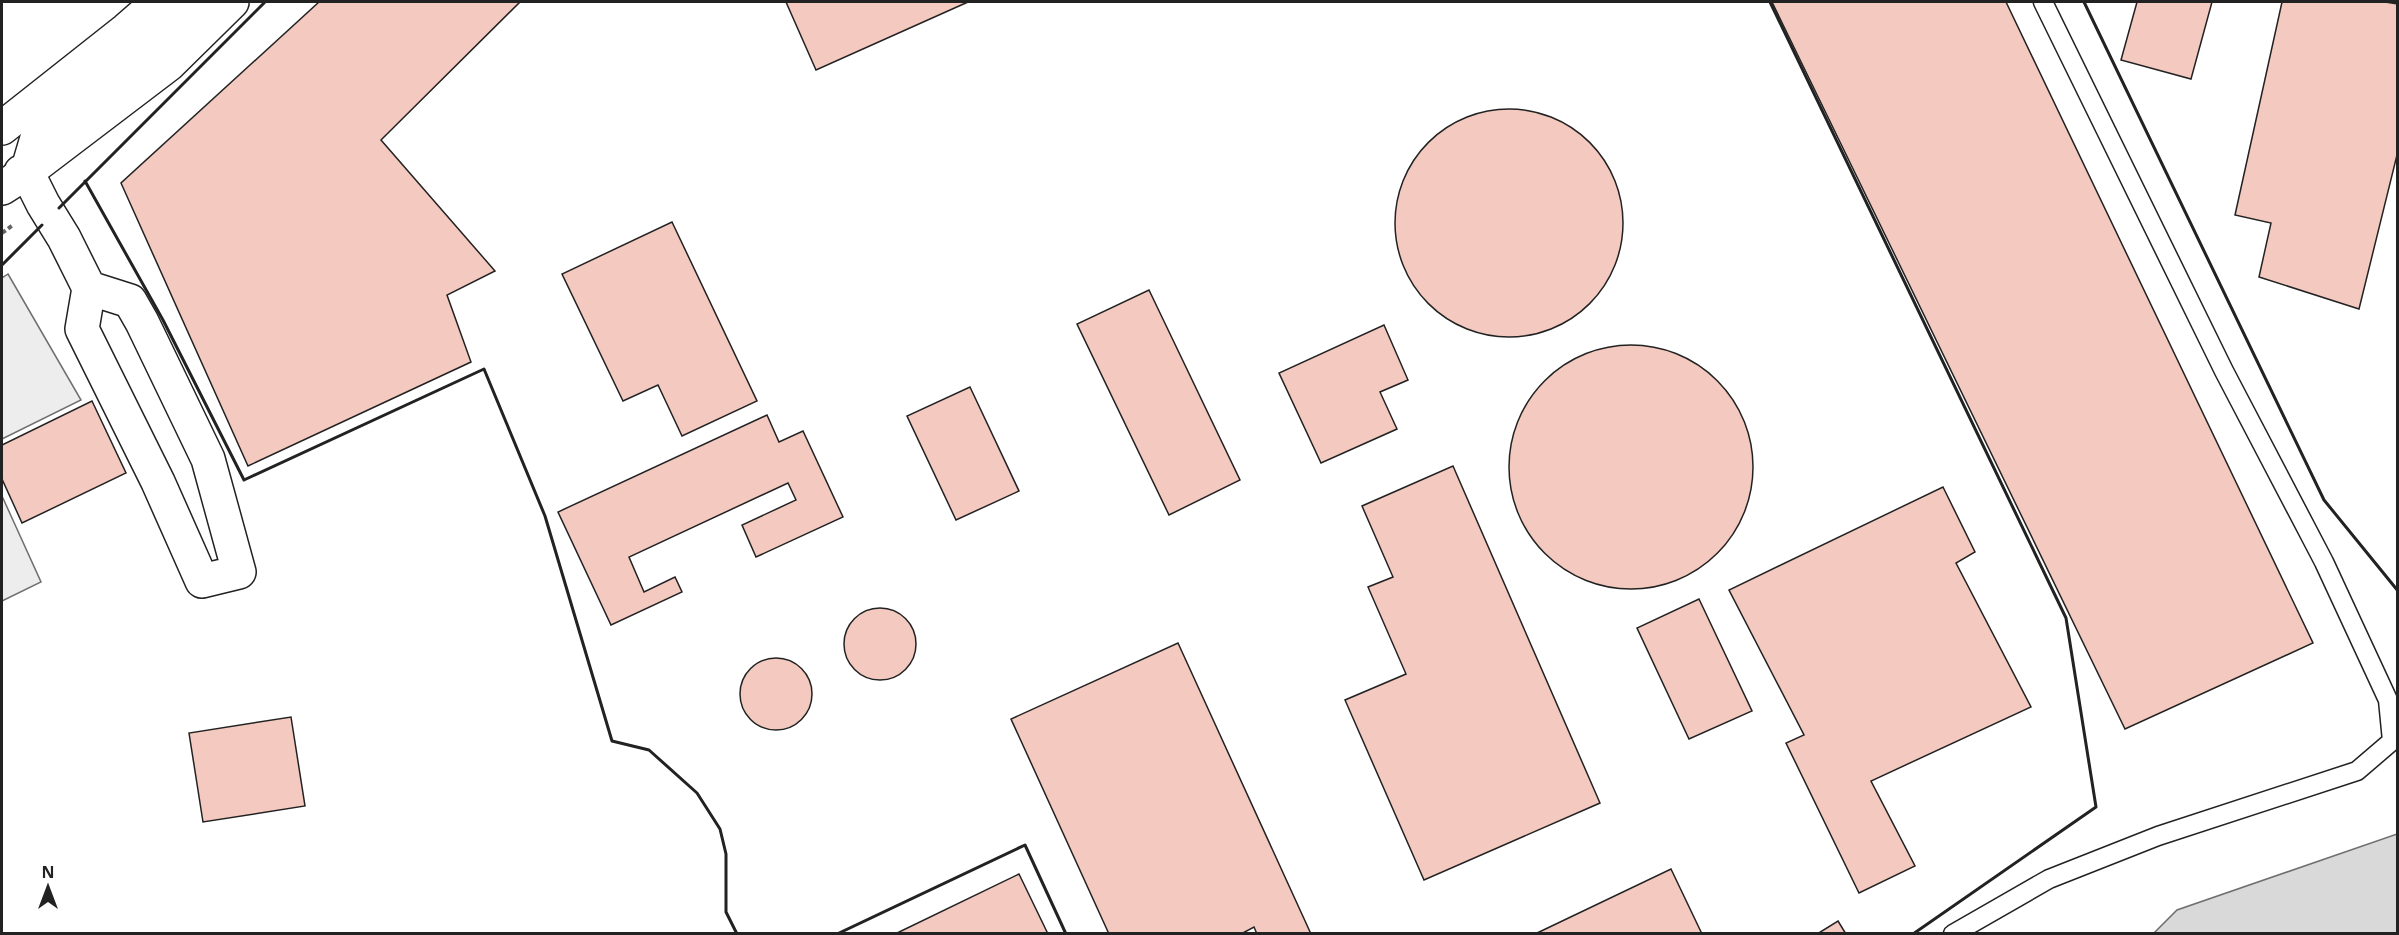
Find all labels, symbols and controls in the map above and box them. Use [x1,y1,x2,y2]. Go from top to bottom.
north arrow [18,857,78,917]
text: N [41,861,55,883]

